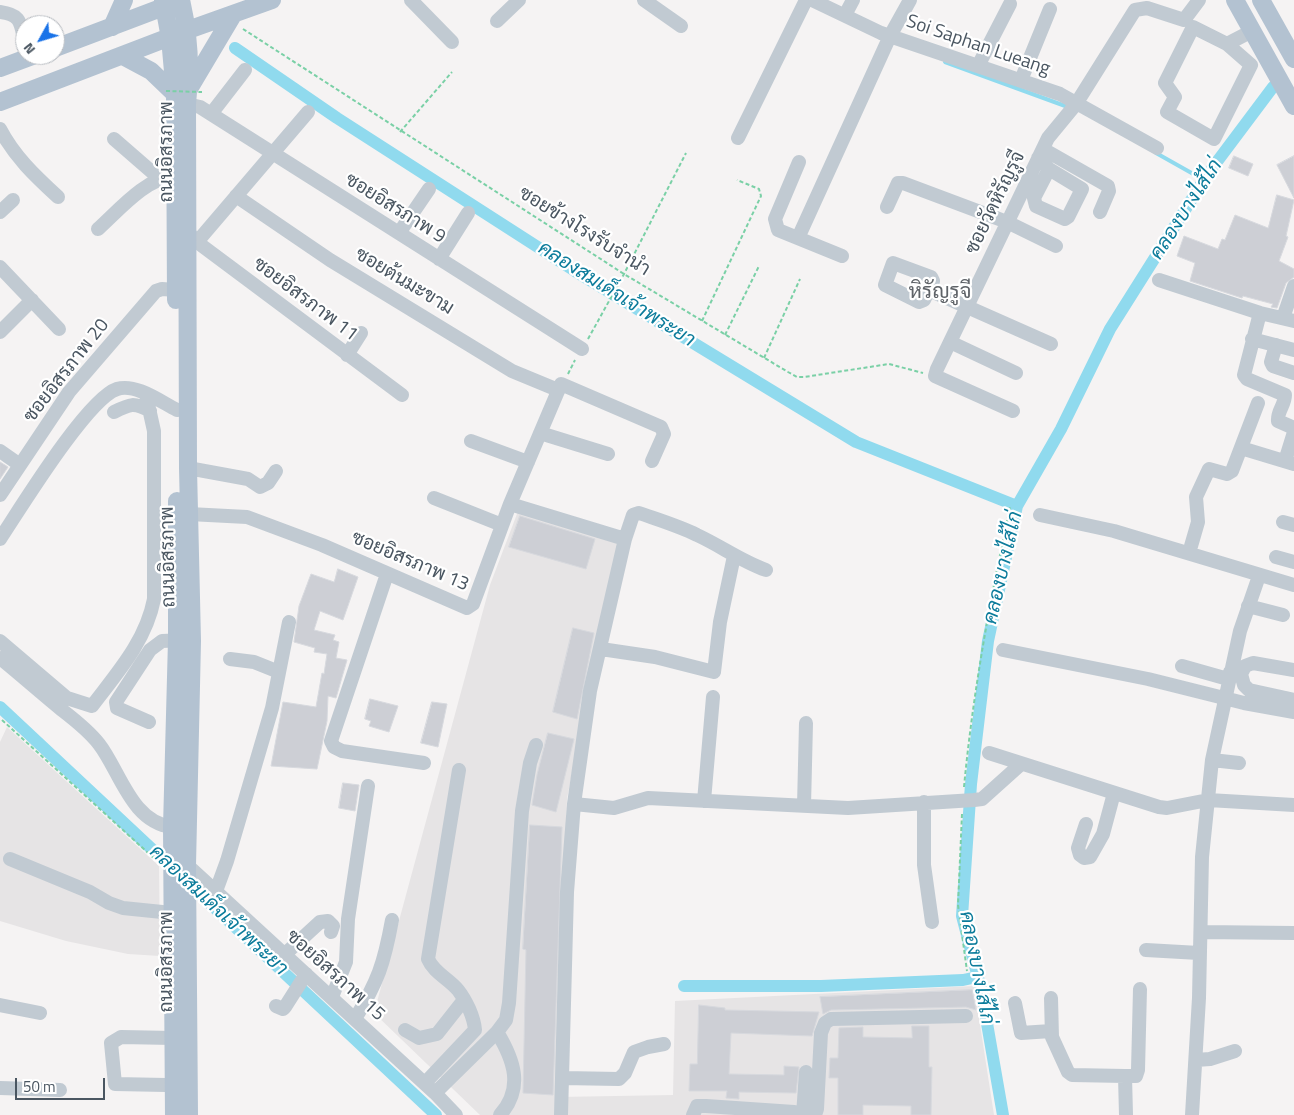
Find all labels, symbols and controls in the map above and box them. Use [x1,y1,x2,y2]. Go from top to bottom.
street label: Soi Saphan Lueang [903,11,1053,81]
north arrow [15,15,65,65]
text: N [18,39,40,60]
street label: ถนนอิสรภาพ [156,101,178,203]
street label: ซอยวัดหิรัญรูจี [961,148,1031,258]
water label: คลองบางไส้ไก่ [1146,155,1228,265]
street label: ซอยอิสรภาพ 9 [340,169,450,249]
street label: ซอยข้างโรงรับจำนำ [514,182,654,282]
water label: คลองสมเด็จเจ้าพระยา [533,237,699,353]
street label: ซอยต้นมะขาม [350,244,458,320]
street label: ซอยอิสรภาพ 11 [248,253,362,347]
district label: หิรัญรูจี [909,280,971,306]
street label: ซอยอิสรภาพ 20 [19,315,115,427]
street label: ถนนอิสรภาพ [157,506,181,608]
water label: คลองบางไส้ไก่ [979,509,1029,627]
street label: ซอยอิสรภาพ 13 [348,527,472,597]
water label: คลองสมเด็จเจ้าพระยา [144,841,292,981]
water label: คลองบางไส้ไก่ [953,909,999,1027]
street label: ถนนอิสรภาพ [156,911,178,1013]
street label: ซอยอิสรภาพ 15 [281,926,389,1026]
scale bar [18,1068,108,1100]
text: 50 m [23,1075,56,1098]

